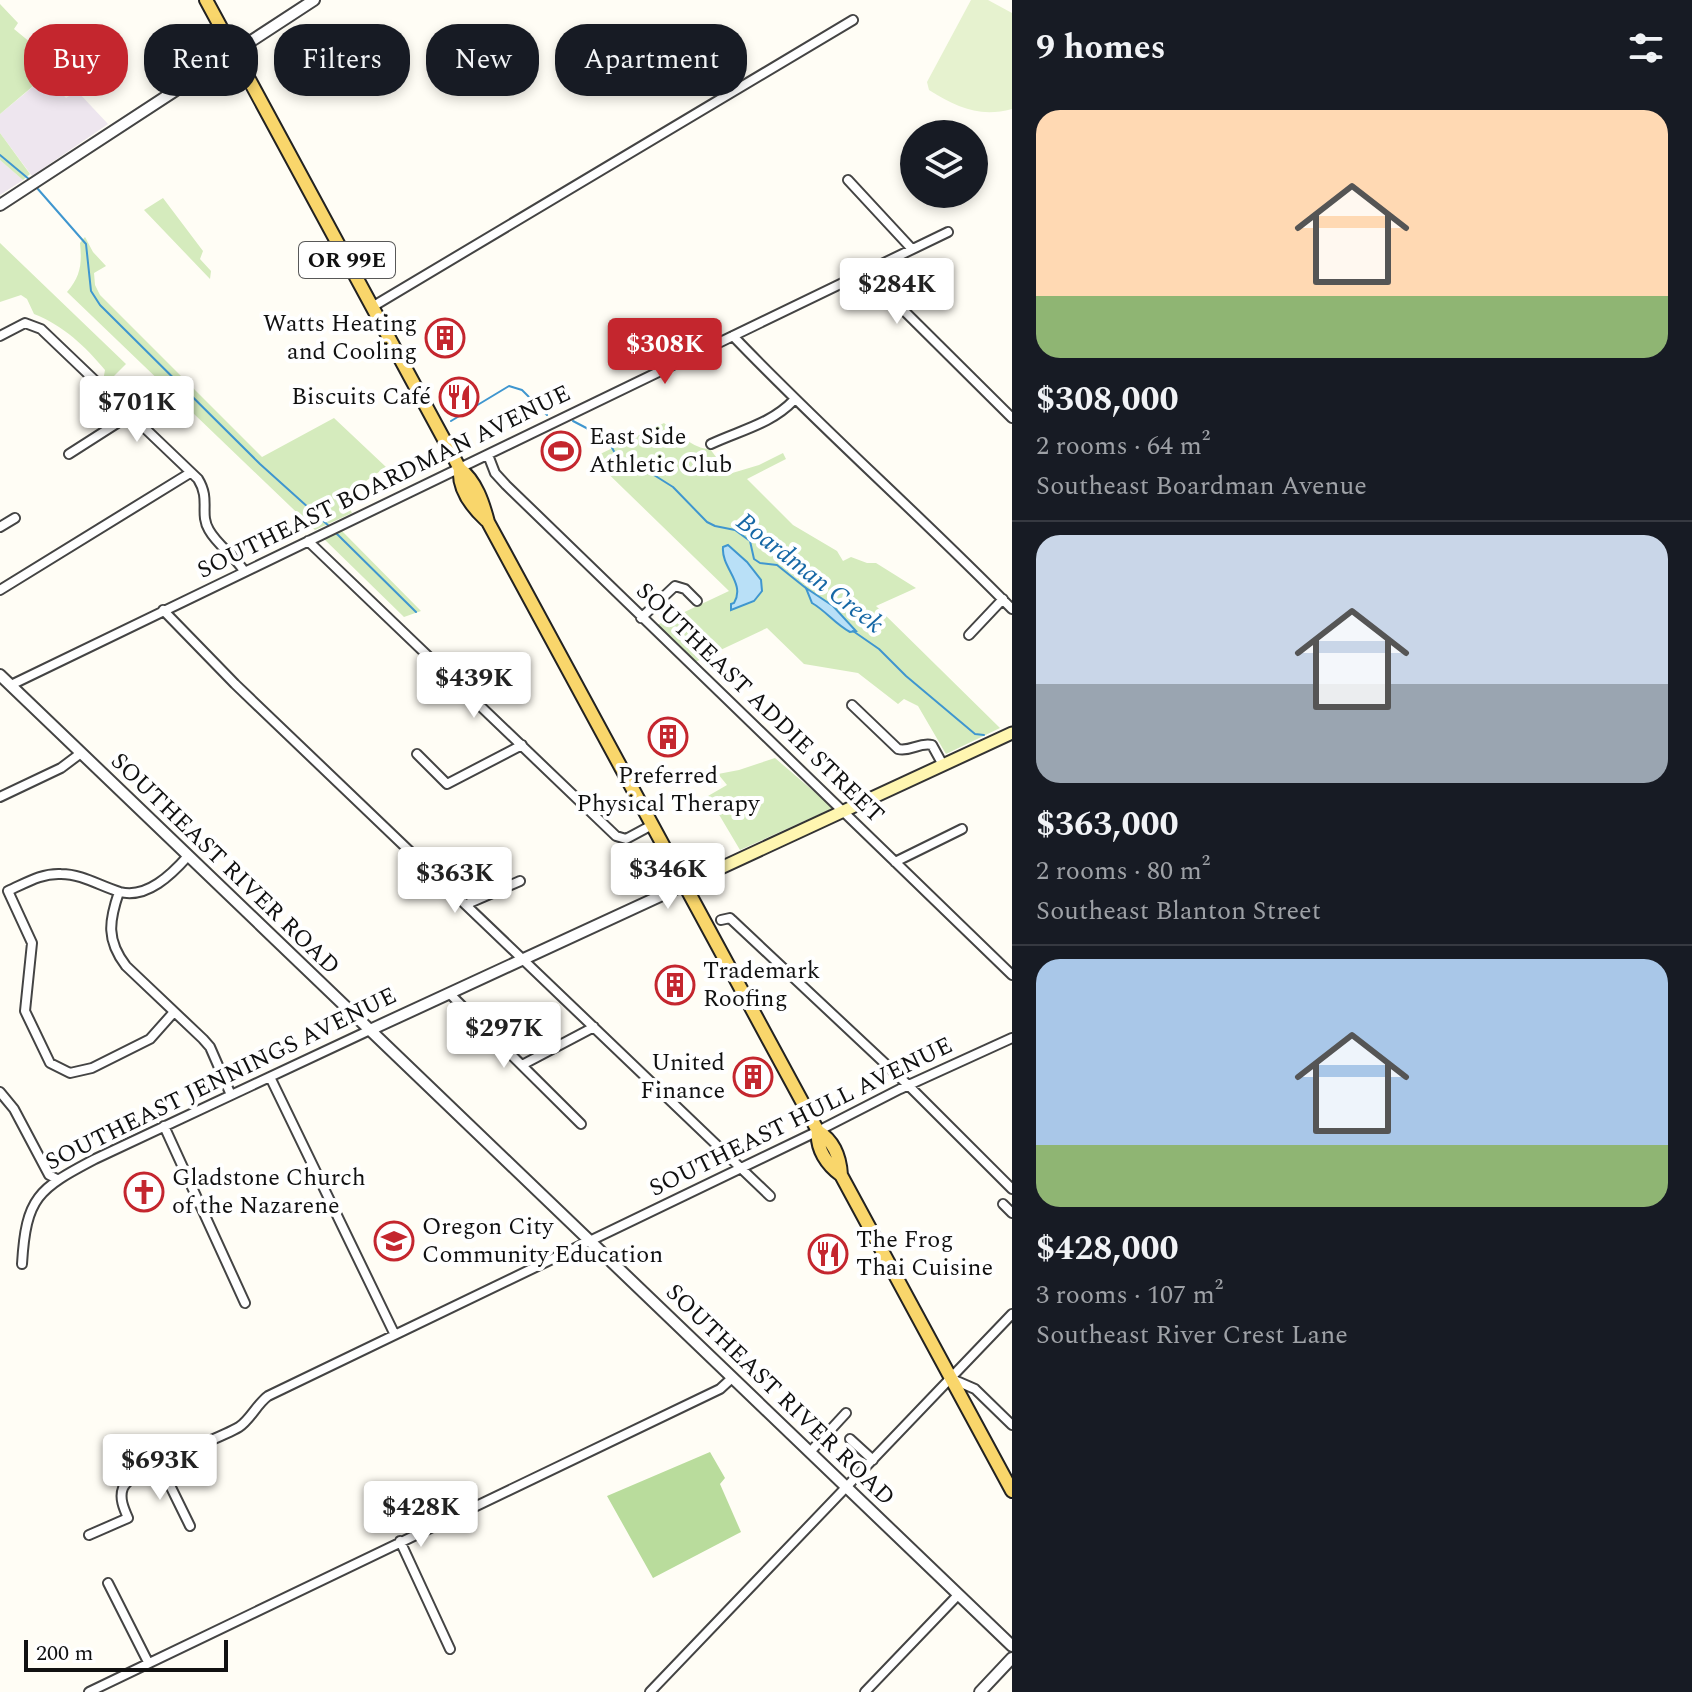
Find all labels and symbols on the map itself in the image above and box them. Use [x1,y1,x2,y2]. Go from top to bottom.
road number: OR 99E [299,242,395,278]
pin: $284K [841,258,953,326]
place label: Watts Heating and Cooling [263,306,417,370]
building icon: Watts Heating and Cooling [424,317,466,359]
pin: $308K [609,318,721,386]
pin: $701K [81,376,193,444]
street label: SOUTHEAST BOARDMAN AVENUE [191,376,577,588]
restaurant icon: Biscuits Café [438,376,480,418]
place label: Biscuits Café [291,379,431,415]
place label: East Side Athletic Club [589,419,732,483]
sports icon: East Side Athletic Club [540,430,582,472]
water label: Boardman Creek [727,502,893,644]
street label: SOUTHEAST ADDIE STREET [627,574,893,832]
pin: $439K [418,652,530,720]
building icon: Preferred Physical Therapy [647,716,689,758]
street label: SOUTHEAST RIVER ROAD [102,744,348,984]
place label: Preferred Physical Therapy [577,758,761,822]
pin: $346K [612,843,724,911]
pin: $363K [399,847,511,915]
place label: Trademark Roofing [703,953,820,1017]
building icon: Trademark Roofing [654,964,696,1006]
street label: SOUTHEAST JENNINGS AVENUE [39,978,403,1180]
pin: $297K [448,1002,560,1070]
street label: SOUTHEAST HULL AVENUE [643,1028,959,1206]
place label: United Finance [640,1045,725,1109]
building icon: United Finance [732,1056,774,1098]
place label: Gladstone Church of the Nazarene [172,1160,366,1224]
church icon: Gladstone Church of the Nazarene [123,1171,165,1213]
place label: Oregon City Community Education [422,1209,663,1273]
school or university icon: Oregon City Community Education [373,1220,415,1262]
place label: The Frog Thai Cuisine [856,1222,993,1286]
restaurant icon: The Frog Thai Cuisine [807,1233,849,1275]
street label: SOUTHEAST RIVER ROAD [657,1275,903,1515]
pin: $693K [104,1434,216,1502]
pin: $428K [365,1481,477,1549]
scale bar [24,1636,228,1672]

